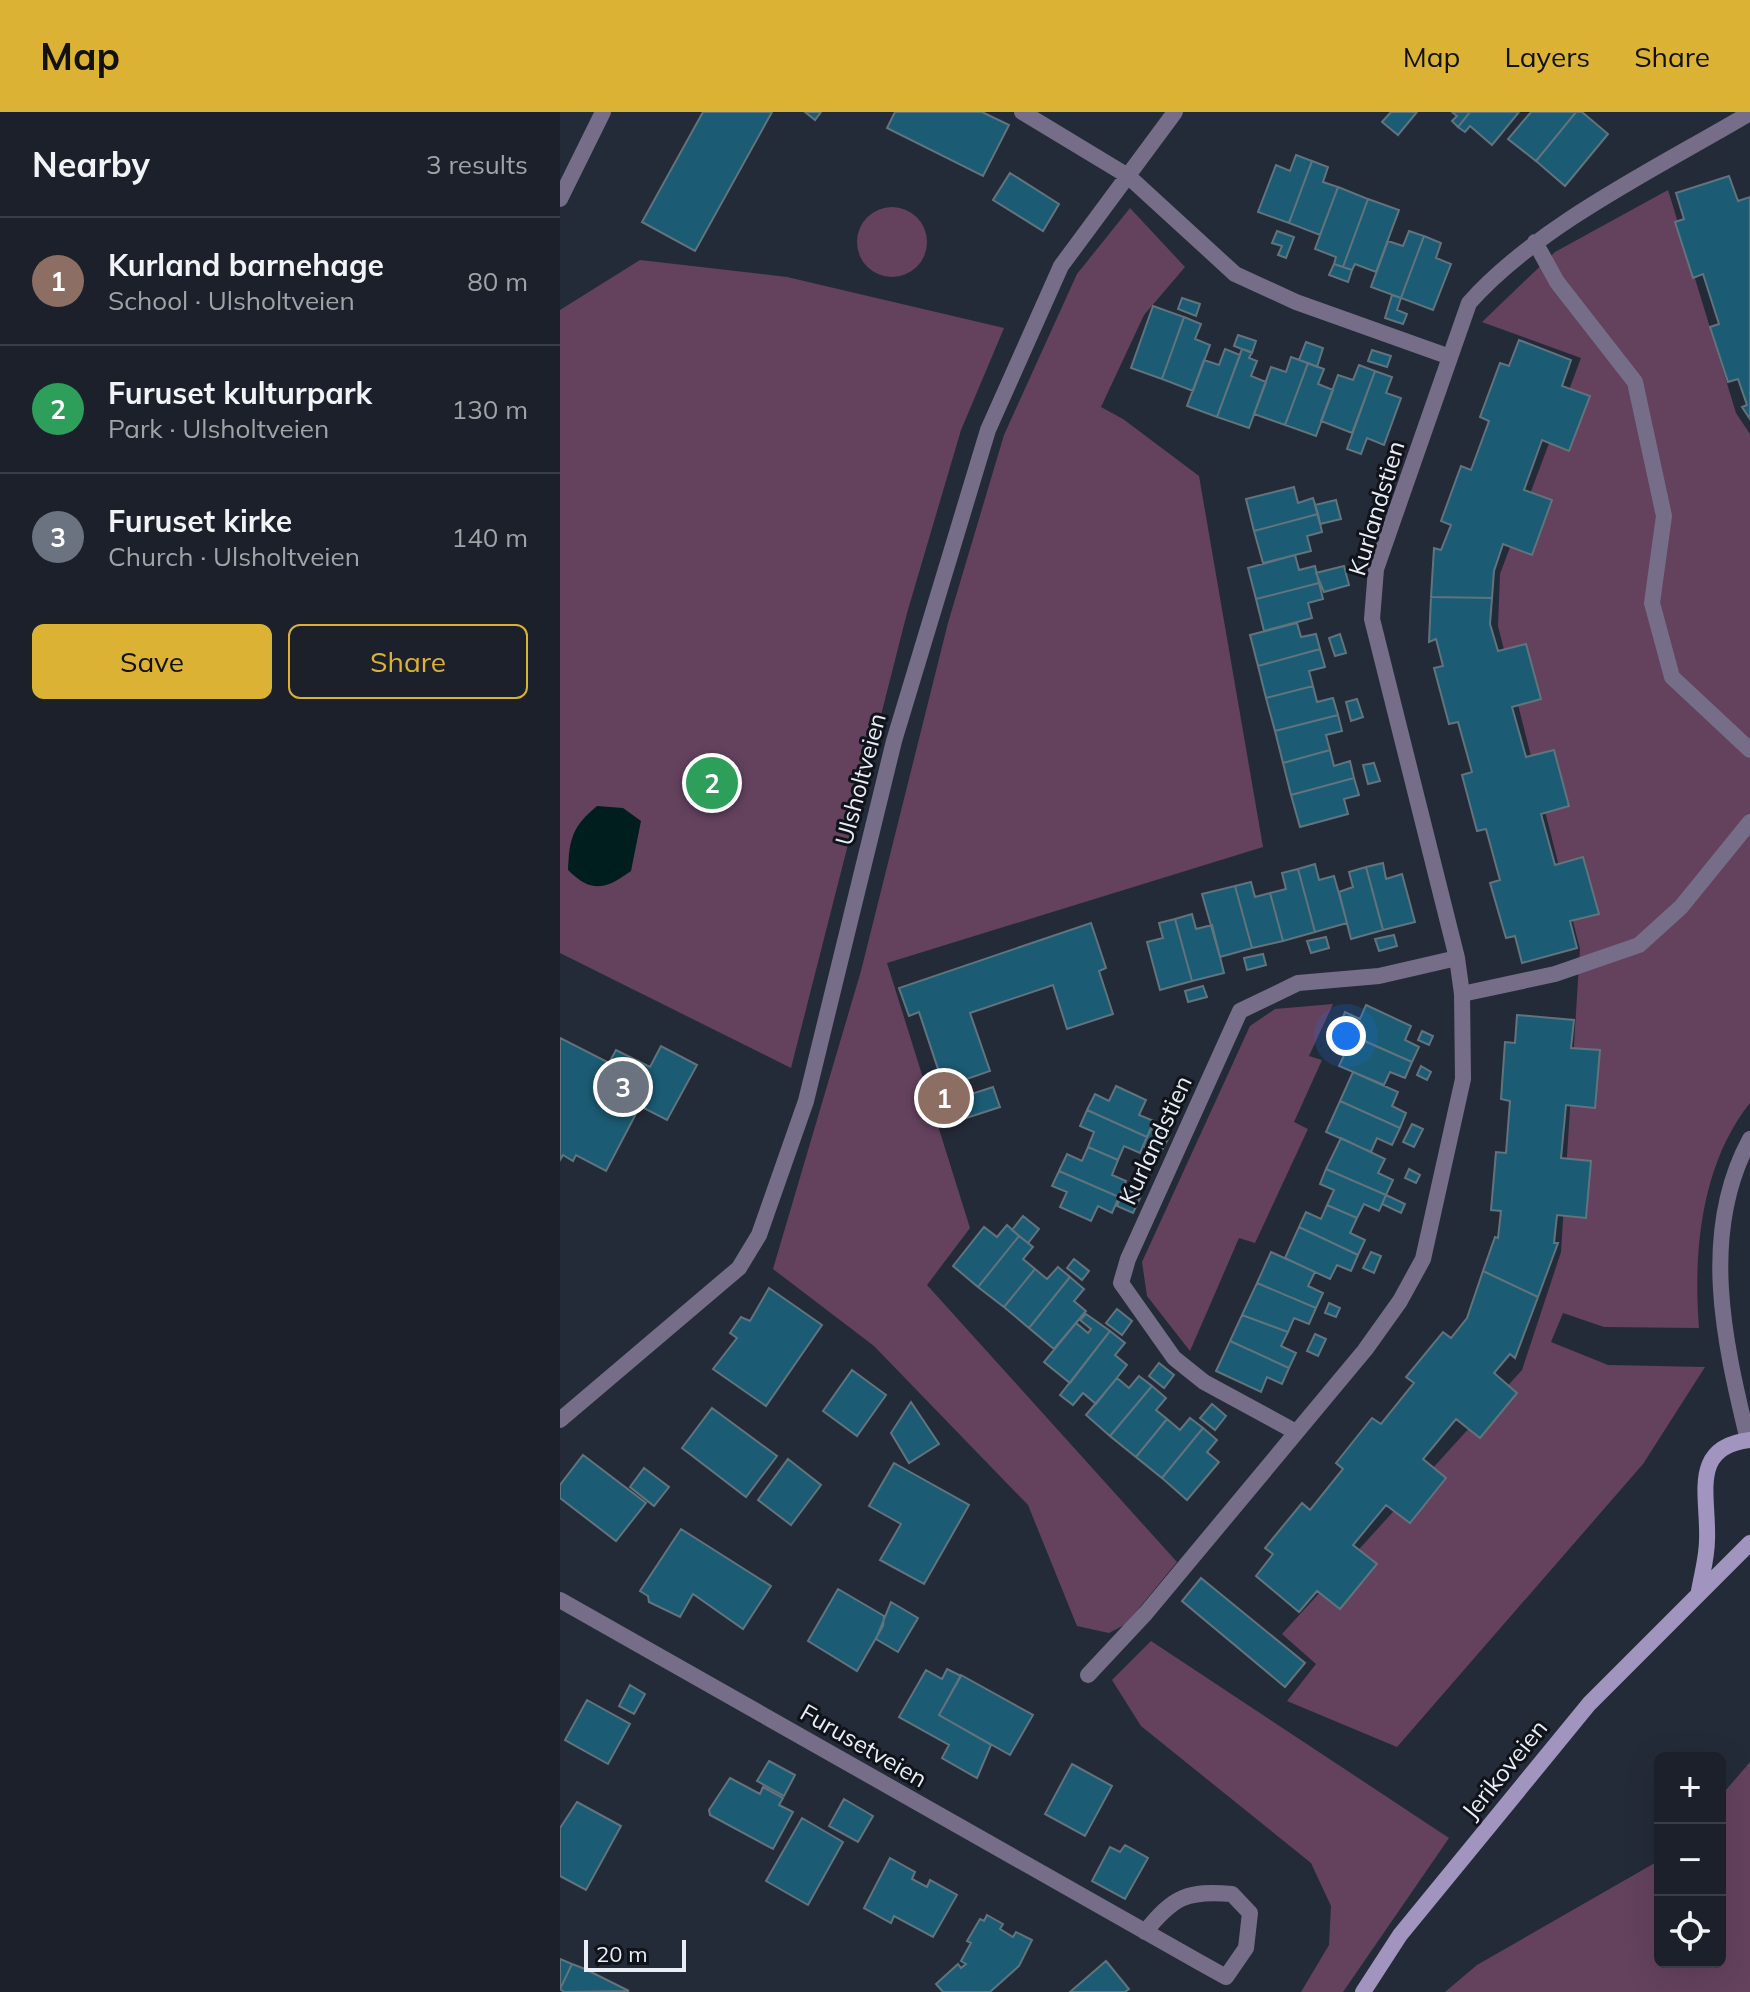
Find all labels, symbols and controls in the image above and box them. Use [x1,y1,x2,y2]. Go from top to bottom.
text: Map [40,32,120,80]
text: Map [1403,39,1460,74]
text: Layers [1504,39,1590,74]
text: Share [1634,39,1710,74]
text: Nearby [32,143,150,186]
text: 3 results [426,148,528,181]
text: Kurland barnehage [108,246,384,284]
text: 1 [50,265,66,298]
text: 80 m [467,265,528,298]
text: School · Ulsholtveien [108,284,355,317]
text: Furuset kulturpark [108,374,372,412]
text: 2 [50,393,66,426]
text: 130 m [452,393,528,426]
text: Park · Ulsholtveien [108,412,329,445]
street label: Kurlandstien [1341,437,1411,579]
text: Furuset kirke [108,502,292,540]
text: 3 [50,521,66,554]
text: 140 m [452,521,528,554]
text: Church · Ulsholtveien [108,540,360,573]
button: Save [32,624,272,699]
button: Share [288,624,528,699]
street label: Ulsholtveien [828,710,892,848]
pin: 2 [686,753,738,813]
your location [1326,1016,1366,1056]
pin: 3 [597,1057,649,1117]
pin: 1 [918,1068,970,1128]
street label: Kurlandstien [1112,1071,1198,1209]
street label: Furusetveien [795,1697,933,1793]
street label: Jerikoveien [1455,1713,1553,1825]
map controls [1654,1752,1726,1968]
button: + [1654,1752,1726,1824]
button: − [1654,1824,1726,1896]
button: locate [1654,1896,1726,1968]
scale bar [584,1936,686,1972]
text: 20 m [596,1940,647,1968]

